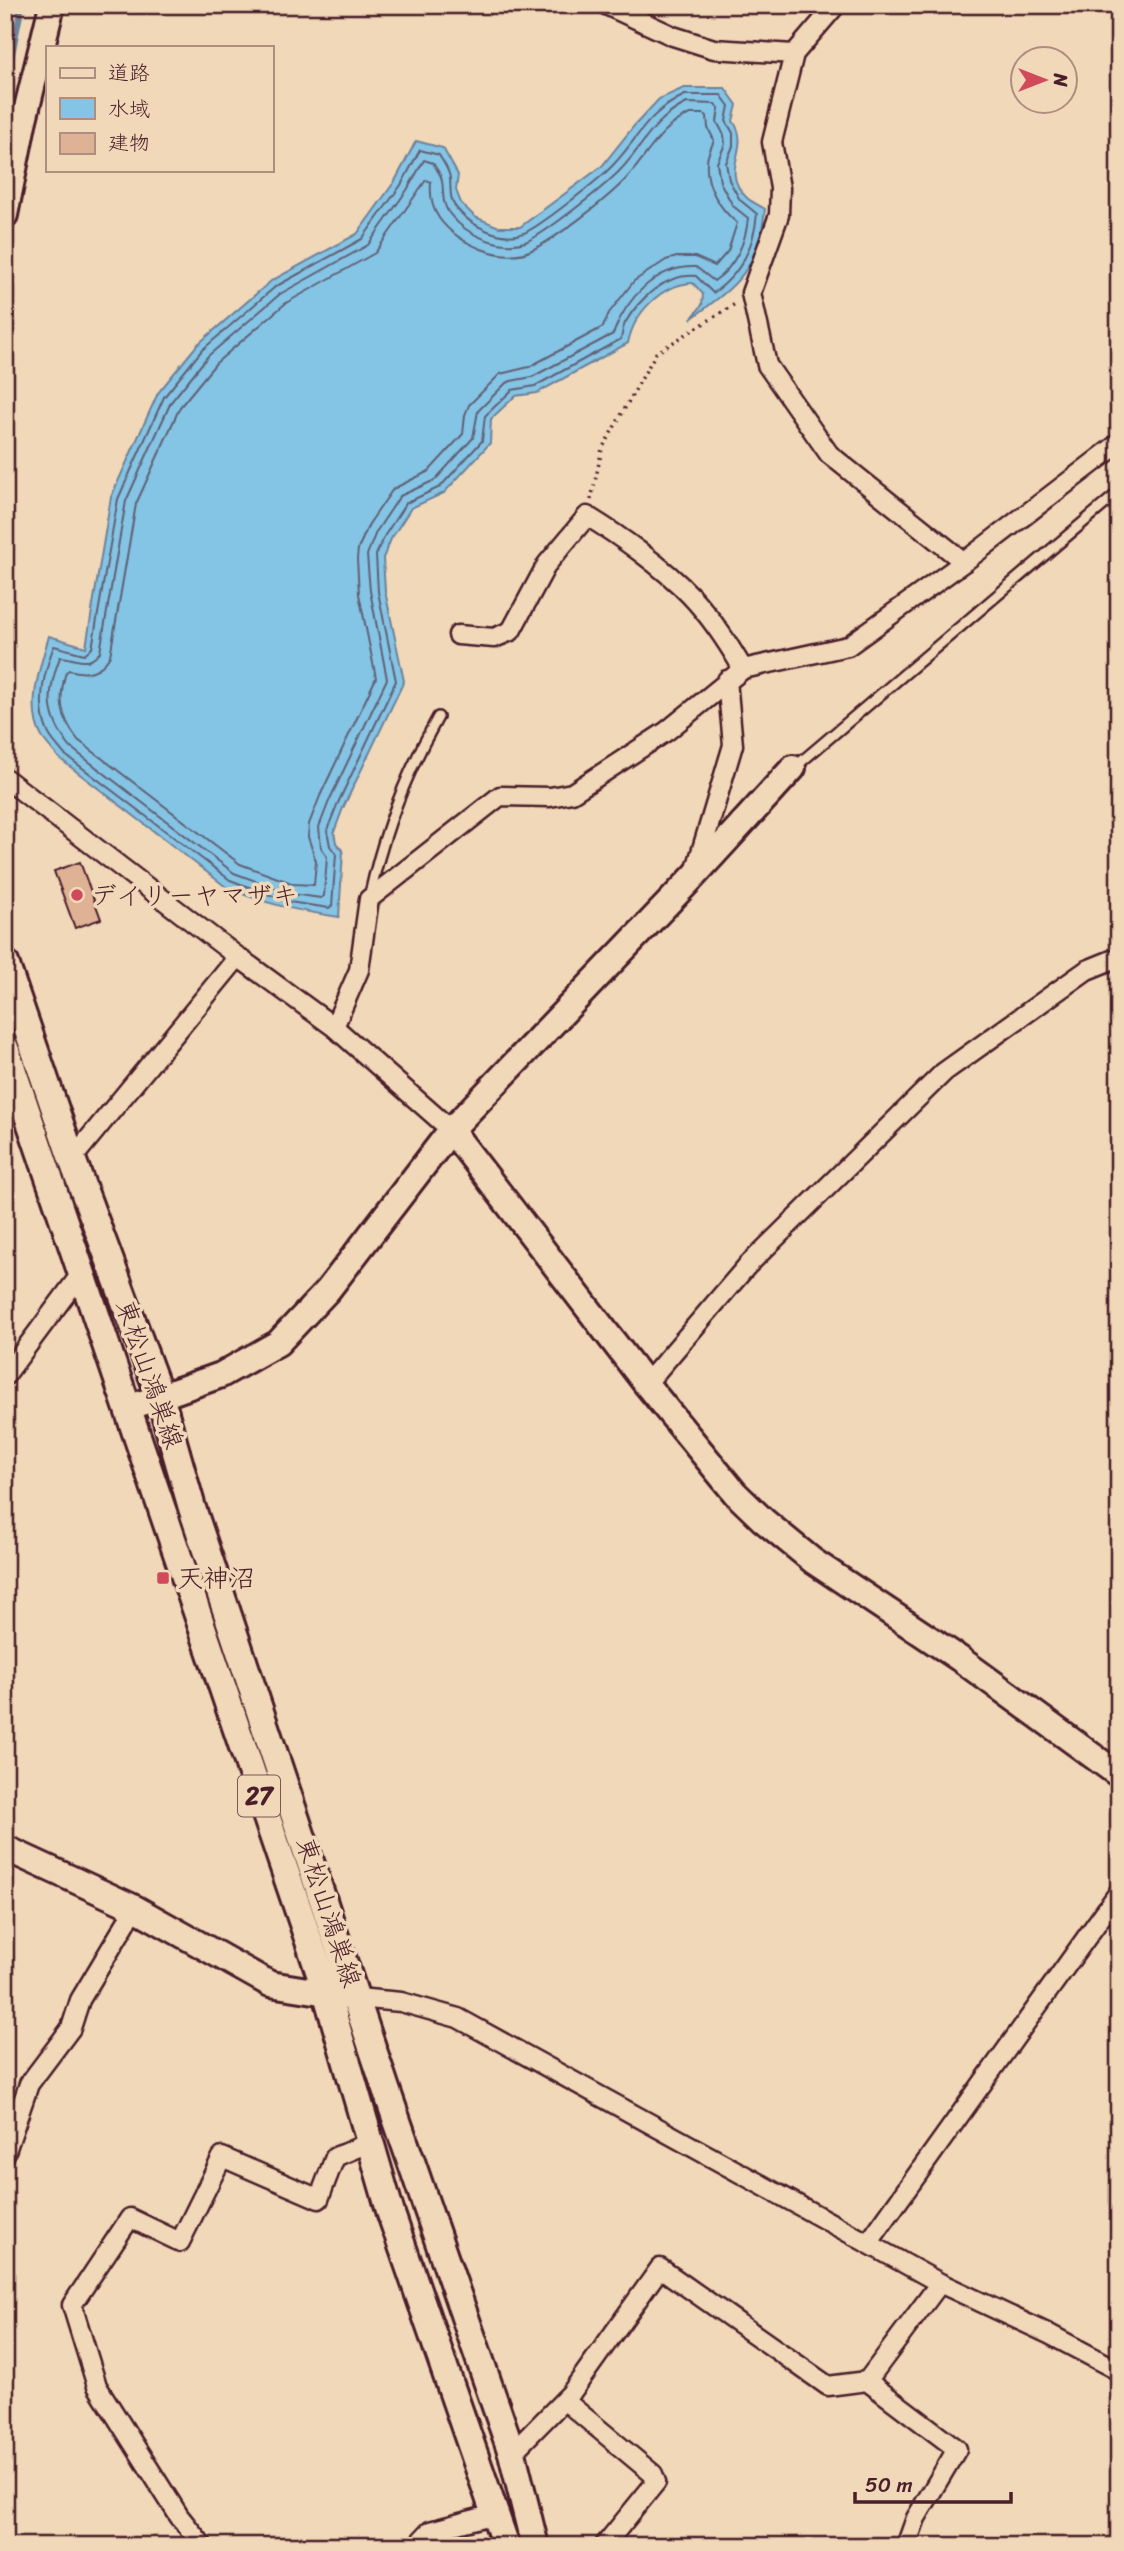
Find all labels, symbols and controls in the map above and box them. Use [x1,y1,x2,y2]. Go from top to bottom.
legend [46,46,273,172]
north arrow [1009,46,1078,116]
text: 道路 [108,54,150,92]
text: N [1044,72,1077,87]
text: 水域 [108,90,150,128]
text: 建物 [108,124,150,162]
place label: デイリーヤマザキ [91,872,298,918]
marker: デイリーヤマザキ [69,887,85,903]
street label: 東松山鴻巣線 [103,1293,197,1455]
place label: 天神沼 [177,1555,255,1601]
marker: 天神沼 [155,1570,171,1586]
road number: 27 [238,1776,280,1816]
street label: 東松山鴻巣線 [283,1831,375,1993]
scale bar [855,2460,1010,2504]
text: 50 m [865,2466,913,2504]

